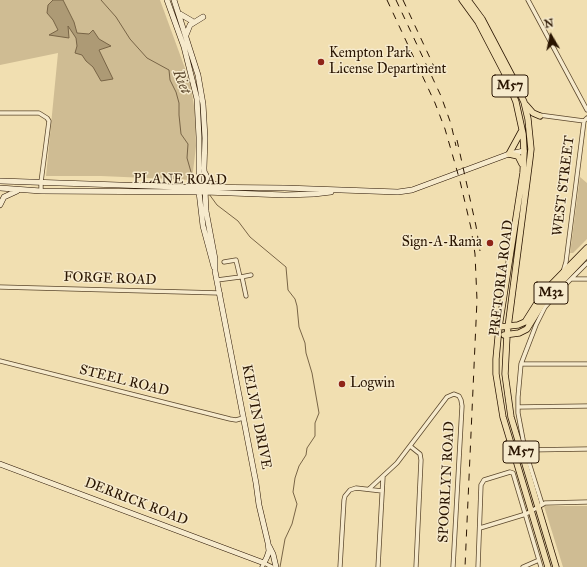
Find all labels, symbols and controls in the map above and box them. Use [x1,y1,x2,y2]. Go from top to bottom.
north arrow [531,16,571,56]
text: N [543,17,555,31]
place label: Kempton Park License Department [329,46,446,78]
marker: Kempton Park License Department [316,57,326,67]
water label: Riet [168,67,194,97]
road number: M57 [492,75,528,97]
street label: WEST STREET [549,135,579,237]
street label: PLANE ROAD [133,171,227,189]
street label: PRETORIA ROAD [487,219,517,337]
place label: Sign-A-Rama [402,235,482,251]
marker: Sign-A-Rama [485,238,495,248]
street label: FORGE ROAD [63,269,157,289]
road number: M32 [534,282,568,304]
street label: STEEL ROAD [78,362,170,400]
street label: KELVIN DRIVE [238,363,274,471]
place label: Logwin [350,376,395,392]
marker: Logwin [337,379,347,389]
street label: SPOORLYN ROAD [435,421,459,543]
road number: M57 [503,441,539,463]
street label: DERRICK ROAD [82,475,190,529]

